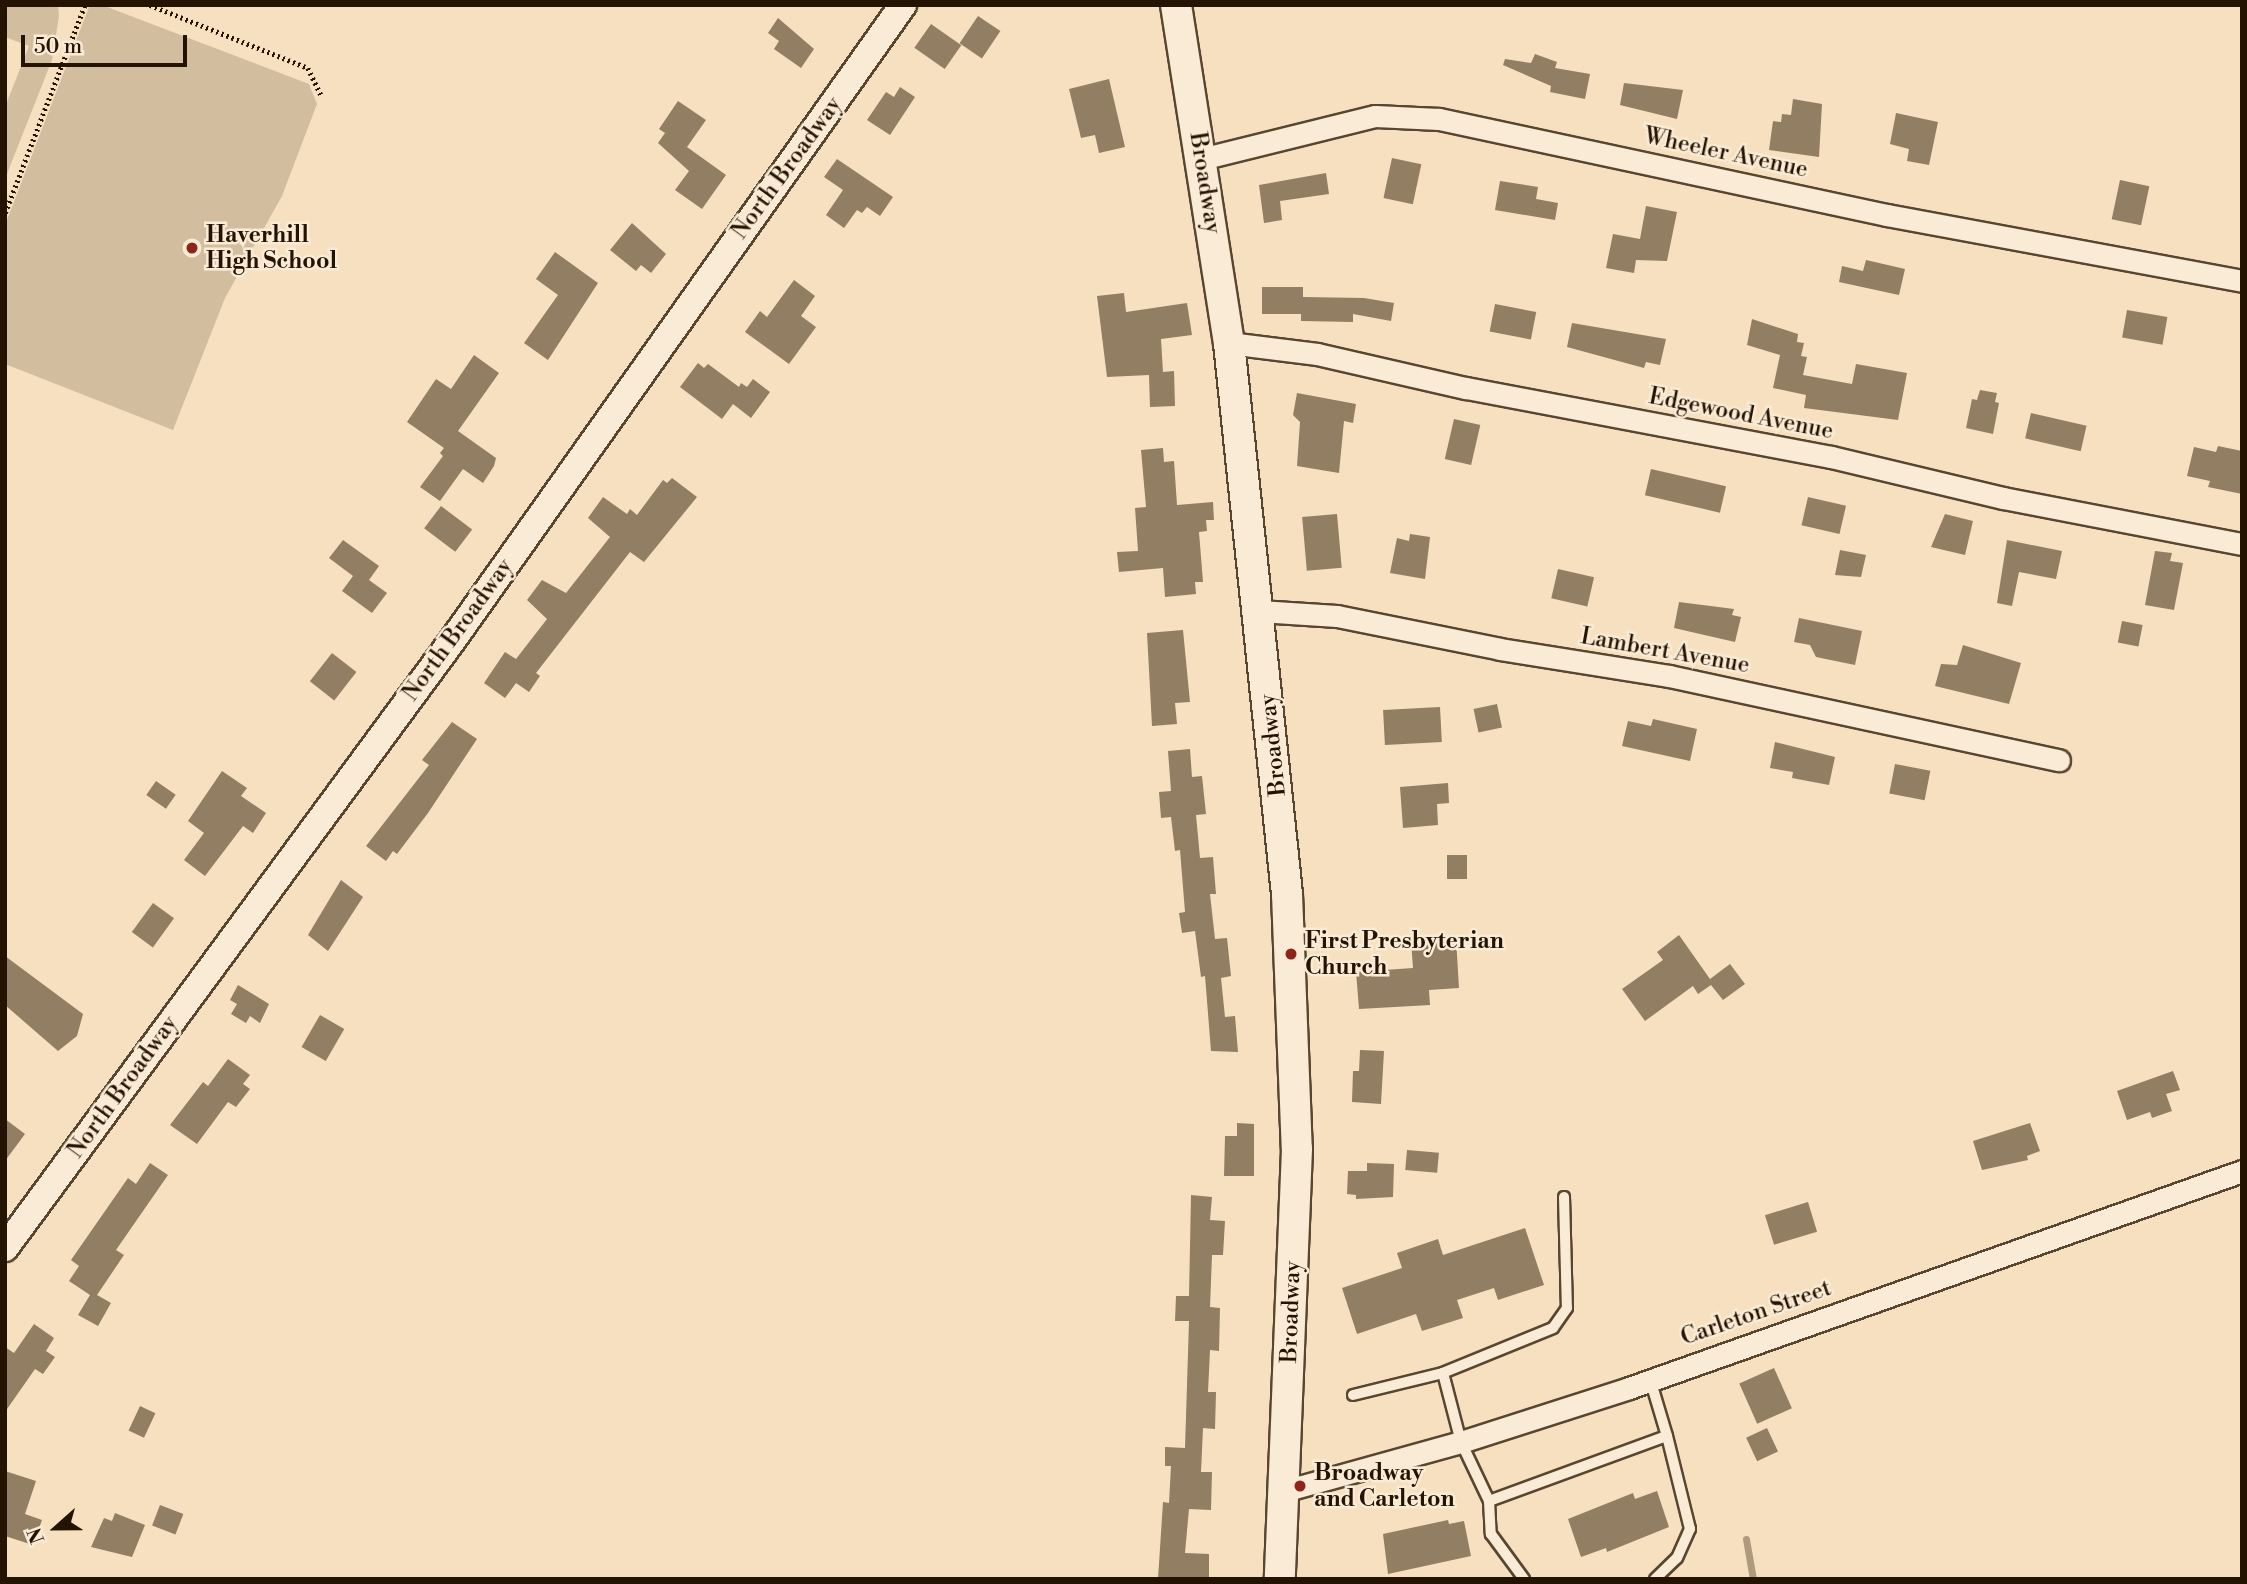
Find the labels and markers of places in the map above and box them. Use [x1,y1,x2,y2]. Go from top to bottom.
place label: Haverhill High School [206,221,337,275]
marker: Haverhill High School [184,240,200,256]
place label: First Presbyterian Church [1305,927,1504,981]
marker: First Presbyterian Church [1283,946,1299,962]
place label: Broadway and Carleton [1314,1459,1455,1513]
marker: Broadway and Carleton [1292,1478,1308,1494]

